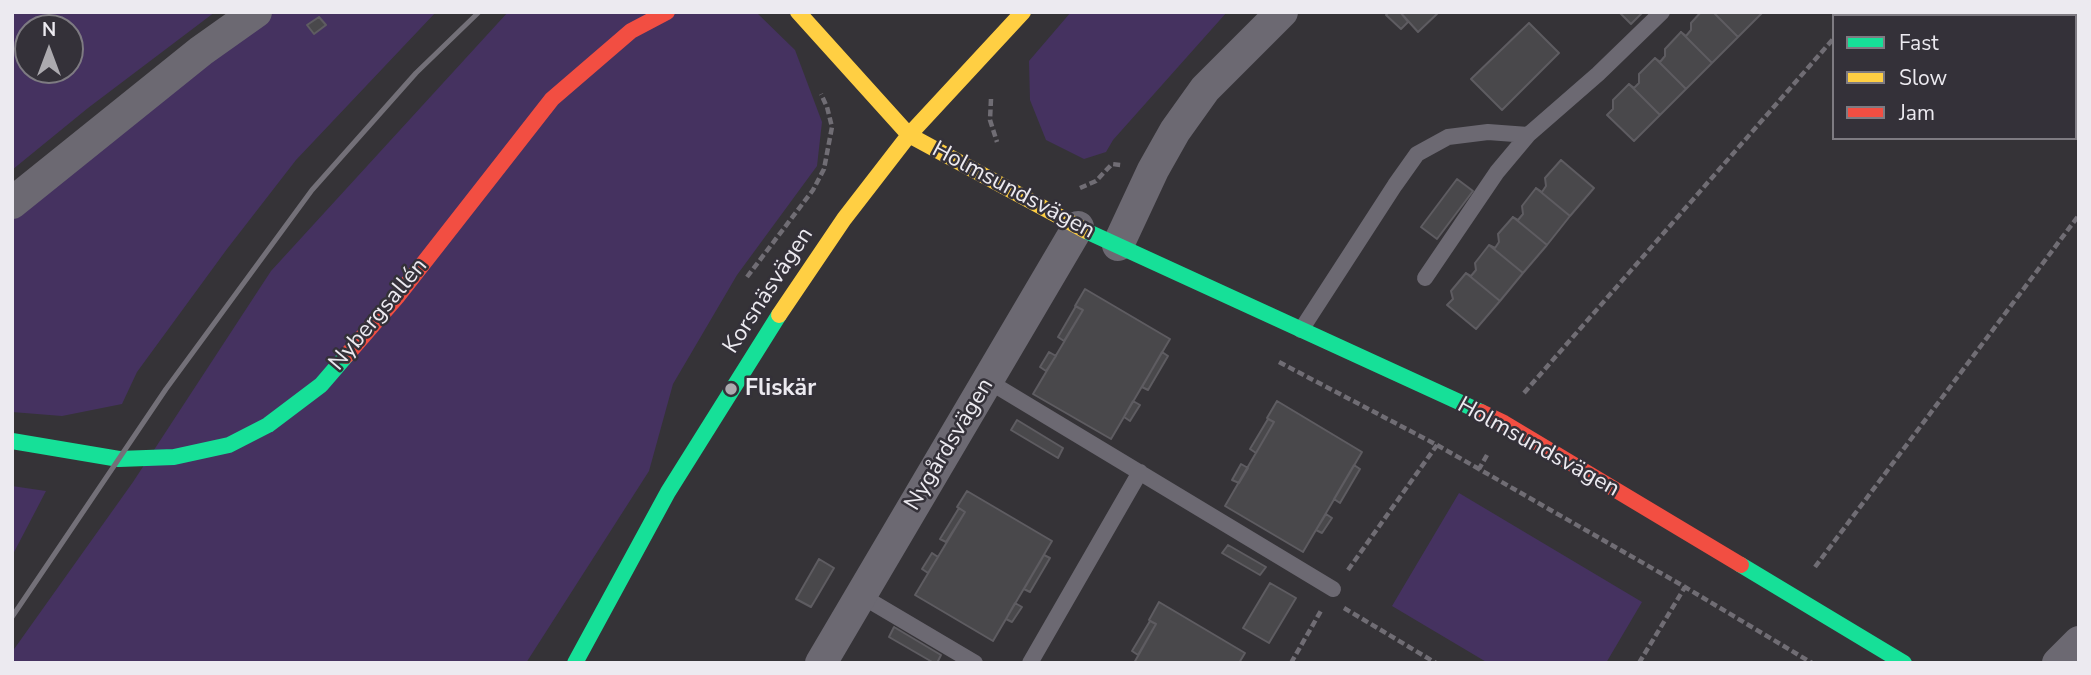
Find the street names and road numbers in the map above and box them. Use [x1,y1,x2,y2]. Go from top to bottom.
street label: Holmsundsvägen [927,136,1099,246]
street label: Korsnäsvägen [718,223,820,359]
street label: Nybergsallén [324,253,434,377]
street label: Nygårdsvägen [900,374,1000,516]
street label: Holmsundsvägen [1452,392,1624,504]

